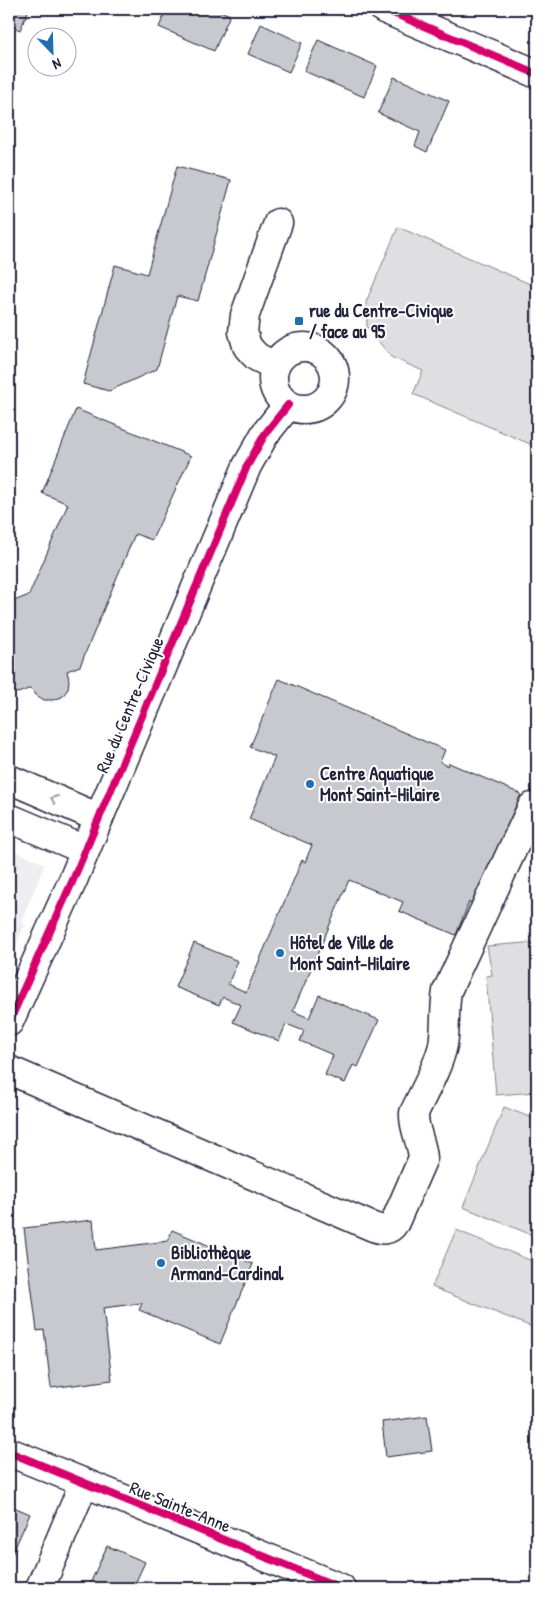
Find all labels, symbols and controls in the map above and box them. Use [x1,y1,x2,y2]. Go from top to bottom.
north arrow [28,28,78,78]
text: N [50,54,64,75]
place label: rue du Centre-Civique / face au 95 [309,298,454,344]
marker: rue du Centre-Civique / face au 95 [293,315,305,327]
street label: Rue du Centre-Civique [90,633,169,777]
place label: Centre Aquatique Mont Saint-Hilaire [320,761,441,807]
marker: Centre Aquatique Mont Saint-Hilaire [304,778,316,790]
one-way arrow [50,794,59,805]
place label: Hôtel de Ville de Mont Saint-Hilaire [290,930,411,976]
marker: Hôtel de Ville de Mont Saint-Hilaire [274,947,286,959]
place label: Bibliothèque Armand-Cardinal [171,1240,285,1286]
marker: Bibliothèque Armand-Cardinal [155,1257,167,1269]
street label: Rue Sainte-Anne [126,1475,234,1538]

